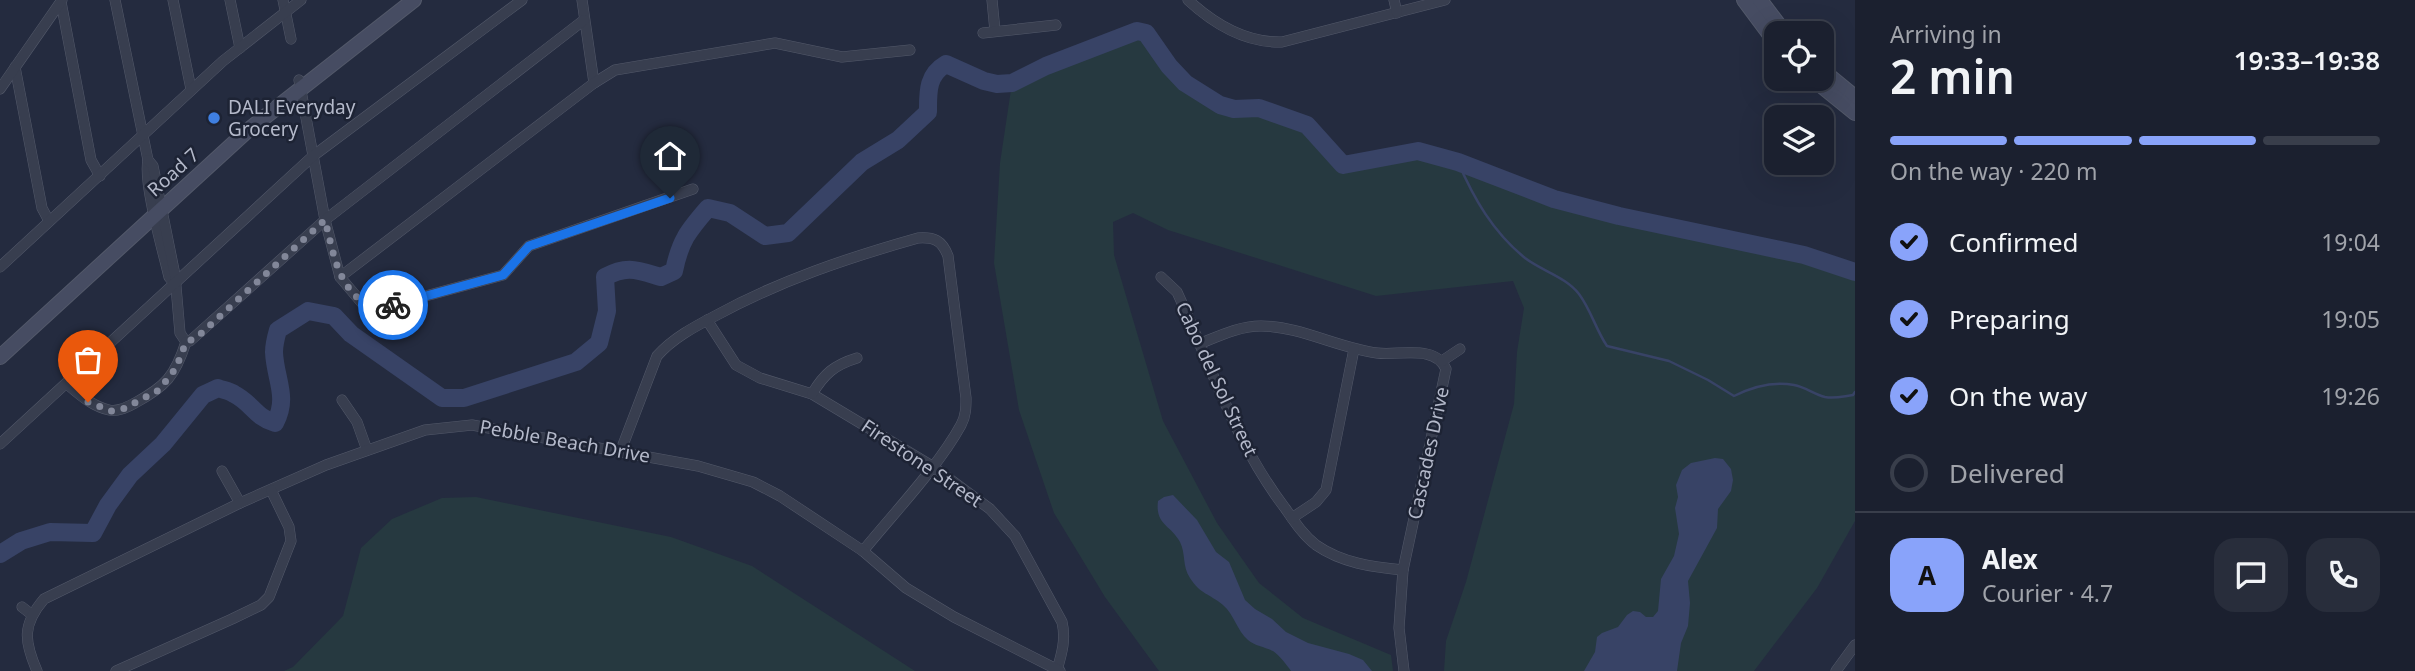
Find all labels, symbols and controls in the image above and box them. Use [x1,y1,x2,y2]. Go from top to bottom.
text: Arriving in [1890,18,2002,50]
map controls [1764,21,1834,175]
button: locate [1764,21,1834,91]
text: 19:33–19:38 [2234,42,2380,78]
text: 2 min [1890,45,2015,107]
place label: DALI Everyday Grocery [228,94,356,142]
button: layers [1764,105,1834,175]
marker: DALI Everyday Grocery [206,110,222,126]
pin [640,126,700,198]
icon: home [651,137,689,175]
street label: Road 7 [141,142,205,202]
text: On the way · 220 m [1890,155,2097,187]
icon: check [1890,223,1928,261]
text: Confirmed [1949,224,2079,260]
text: 19:04 [2321,226,2380,258]
courier [358,270,428,340]
icon: bike [374,286,412,324]
street label: Cabo del Sol Street [1170,297,1264,461]
icon: check [1890,300,1928,338]
text: Preparing [1949,301,2070,337]
text: 19:05 [2321,303,2380,335]
pin [58,330,118,402]
icon: bag [69,341,107,379]
icon: check [1890,377,1928,415]
text: On the way [1949,378,2087,414]
text: 19:26 [2321,380,2380,412]
street label: Cascades Drive [1401,384,1455,522]
street label: Pebble Beach Drive [478,413,652,469]
street label: Firestone Street [856,413,988,513]
text: Delivered [1949,455,2065,491]
button: chat [2214,538,2288,612]
button: phone [2306,538,2380,612]
text: Alex [1982,541,2038,577]
text: A [1918,557,1936,593]
text: Courier · 4.7 [1982,577,2113,609]

